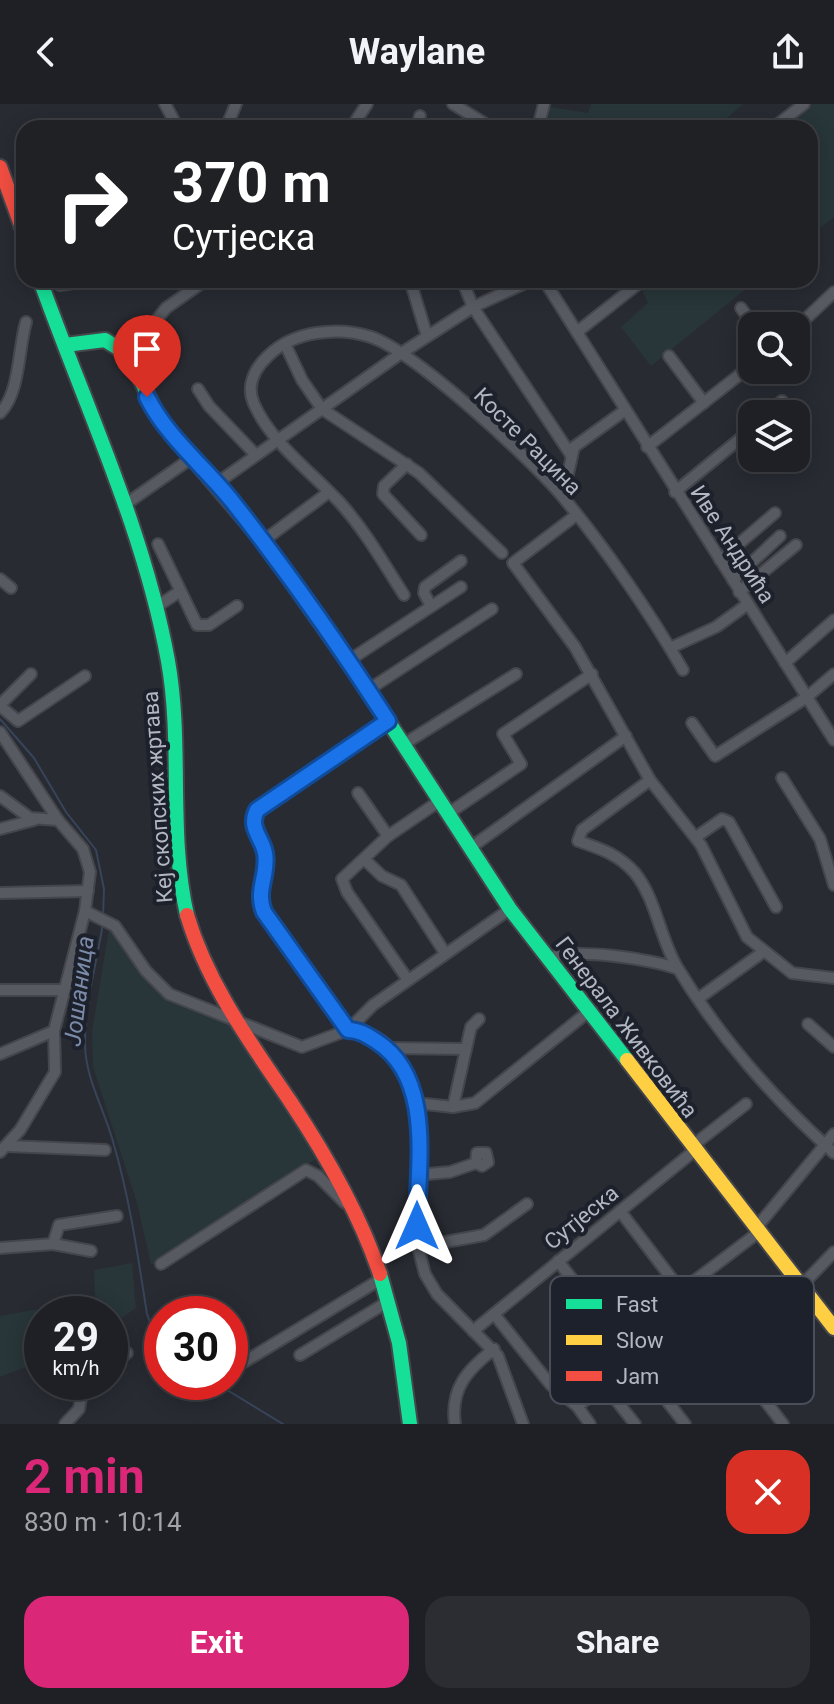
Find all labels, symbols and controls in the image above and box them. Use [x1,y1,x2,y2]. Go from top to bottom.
icon: back [24,30,68,74]
icon: share [766,30,810,74]
text: Waylane [349,31,485,73]
text: 370 m [172,150,331,216]
icon: right [40,152,144,256]
text: Сутјеска [172,217,315,259]
map controls [738,312,810,472]
button: search [738,312,810,384]
pin [113,315,181,397]
icon: arrive [125,327,169,371]
street label: Косте Рацина [469,383,586,500]
button: layers [738,400,810,472]
street label: Иве Андрића [685,481,780,608]
street label: Кеј скопских жртава [138,690,177,904]
street label: Генерала Живковића [550,932,703,1123]
water label: Јошаница [58,934,100,1048]
street label: Сутјеска [539,1180,623,1255]
position arrow [375,1184,459,1268]
legend [550,1276,814,1404]
text: Fast [616,1292,658,1317]
speed limit sign: 30 [144,1296,248,1400]
text: 29 [53,1314,99,1361]
text: Slow [616,1328,664,1353]
text: km/h [53,1356,99,1380]
text: Jam [616,1364,659,1389]
text: 2 min [24,1448,145,1505]
button: close [726,1450,810,1534]
text: 830 m · 10:14 [24,1507,182,1537]
button: Exit [24,1596,409,1688]
button: Share [425,1596,810,1688]

